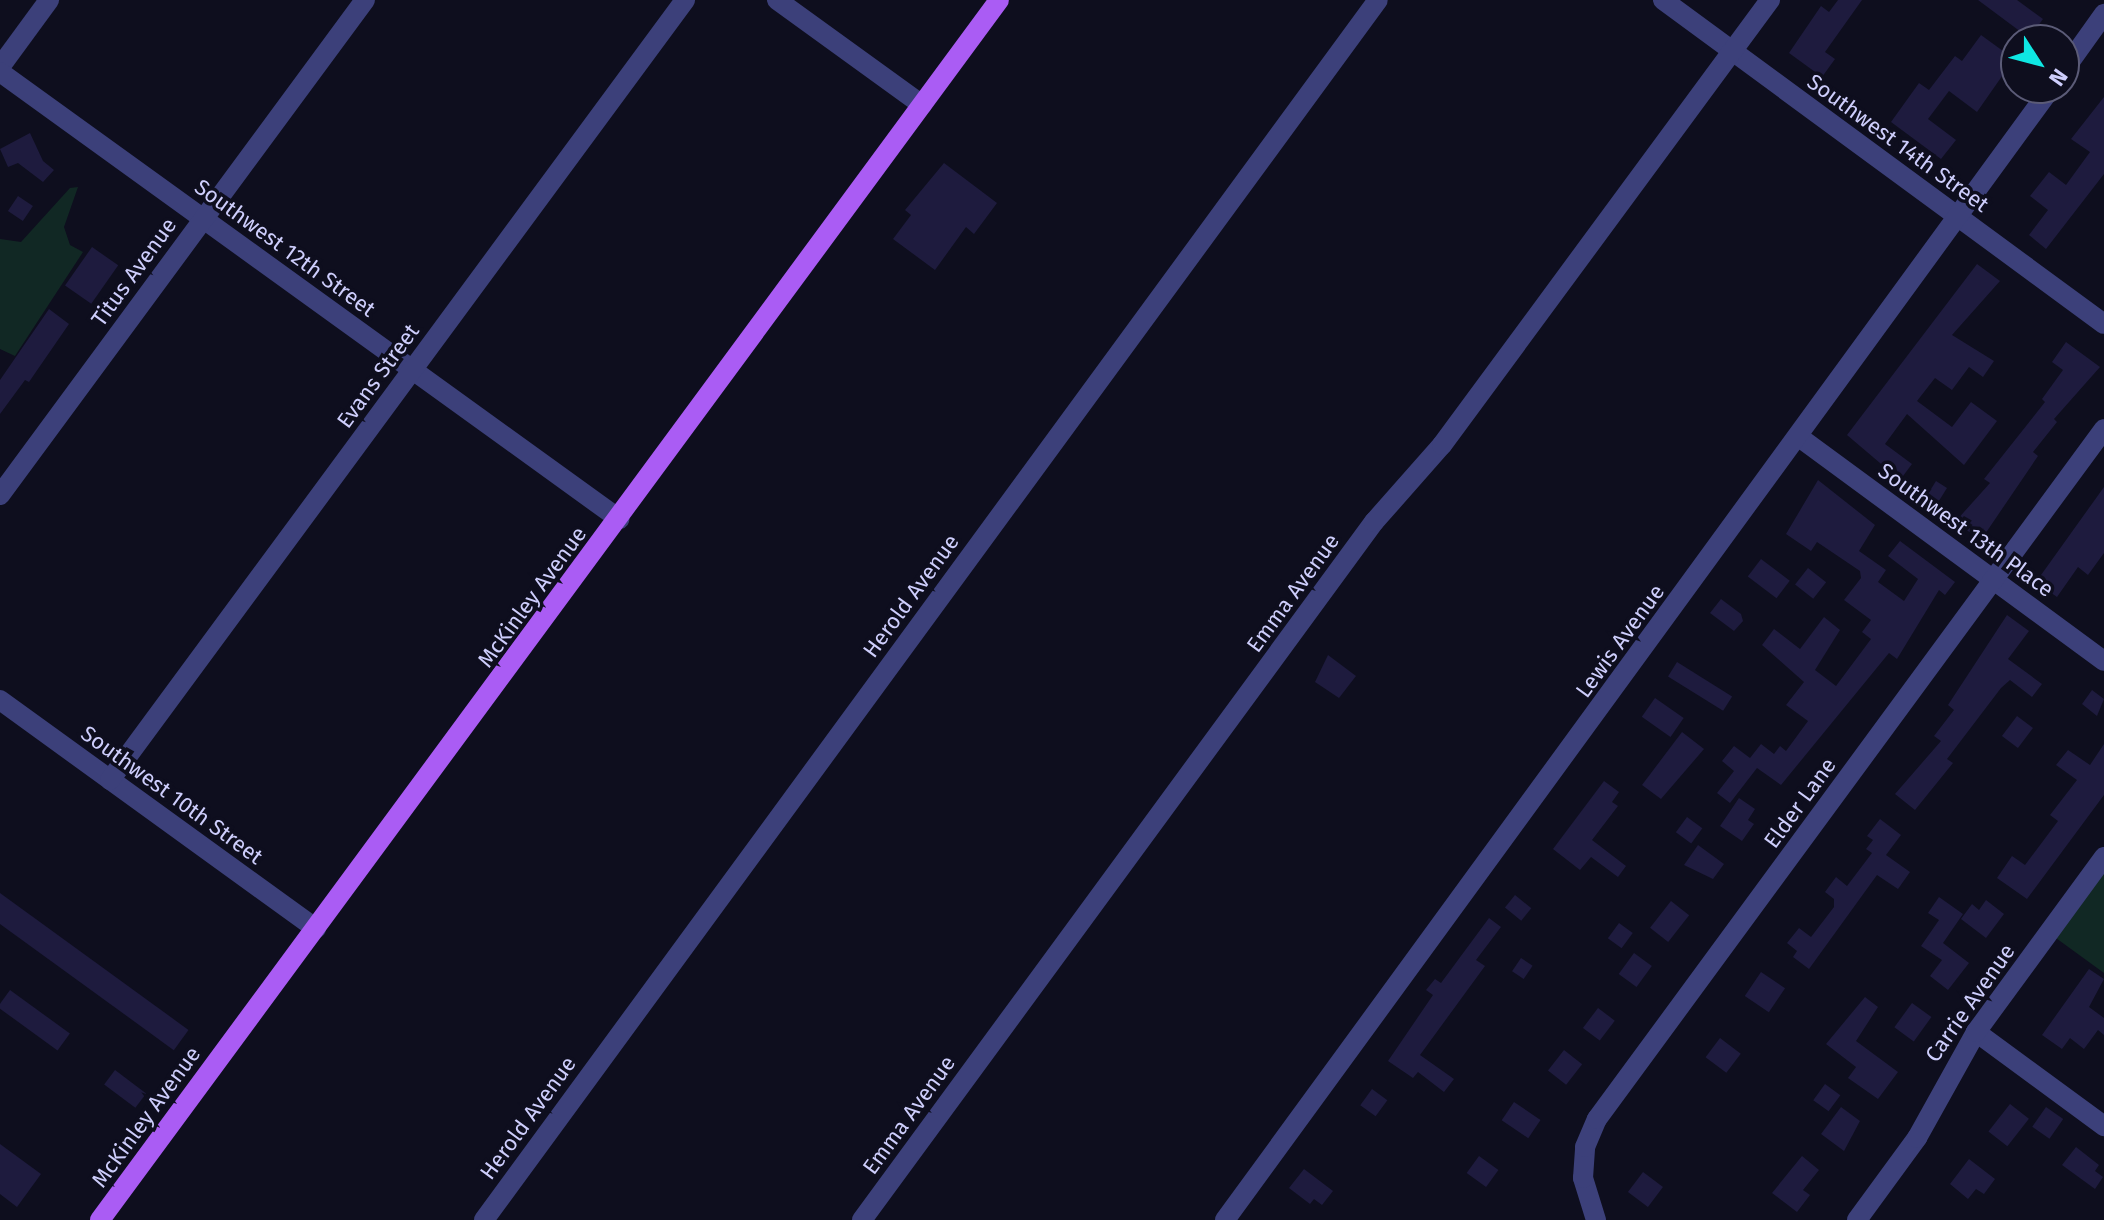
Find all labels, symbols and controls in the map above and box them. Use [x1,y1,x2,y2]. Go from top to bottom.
north arrow [2000,24,2080,104]
text: N [2043,63,2073,91]
street label: Southwest 14th Street [1802,68,1994,218]
street label: Southwest 12th Street [189,174,381,322]
street label: Titus Avenue [86,213,182,331]
street label: Evans Street [331,319,425,433]
street label: Southwest 13th Place [1873,457,2059,603]
street label: McKinley Avenue [472,521,592,673]
street label: Herold Avenue [857,529,965,663]
street label: Emma Avenue [1241,529,1345,657]
street label: Lewis Avenue [1570,579,1670,703]
street label: Southwest 10th Street [76,720,268,870]
street label: Elder Lane [1758,753,1842,853]
street label: Carrie Avenue [1920,939,2020,1067]
street label: McKinley Avenue [86,1041,206,1193]
street label: Herold Avenue [474,1051,582,1185]
street label: Emma Avenue [857,1051,961,1179]

